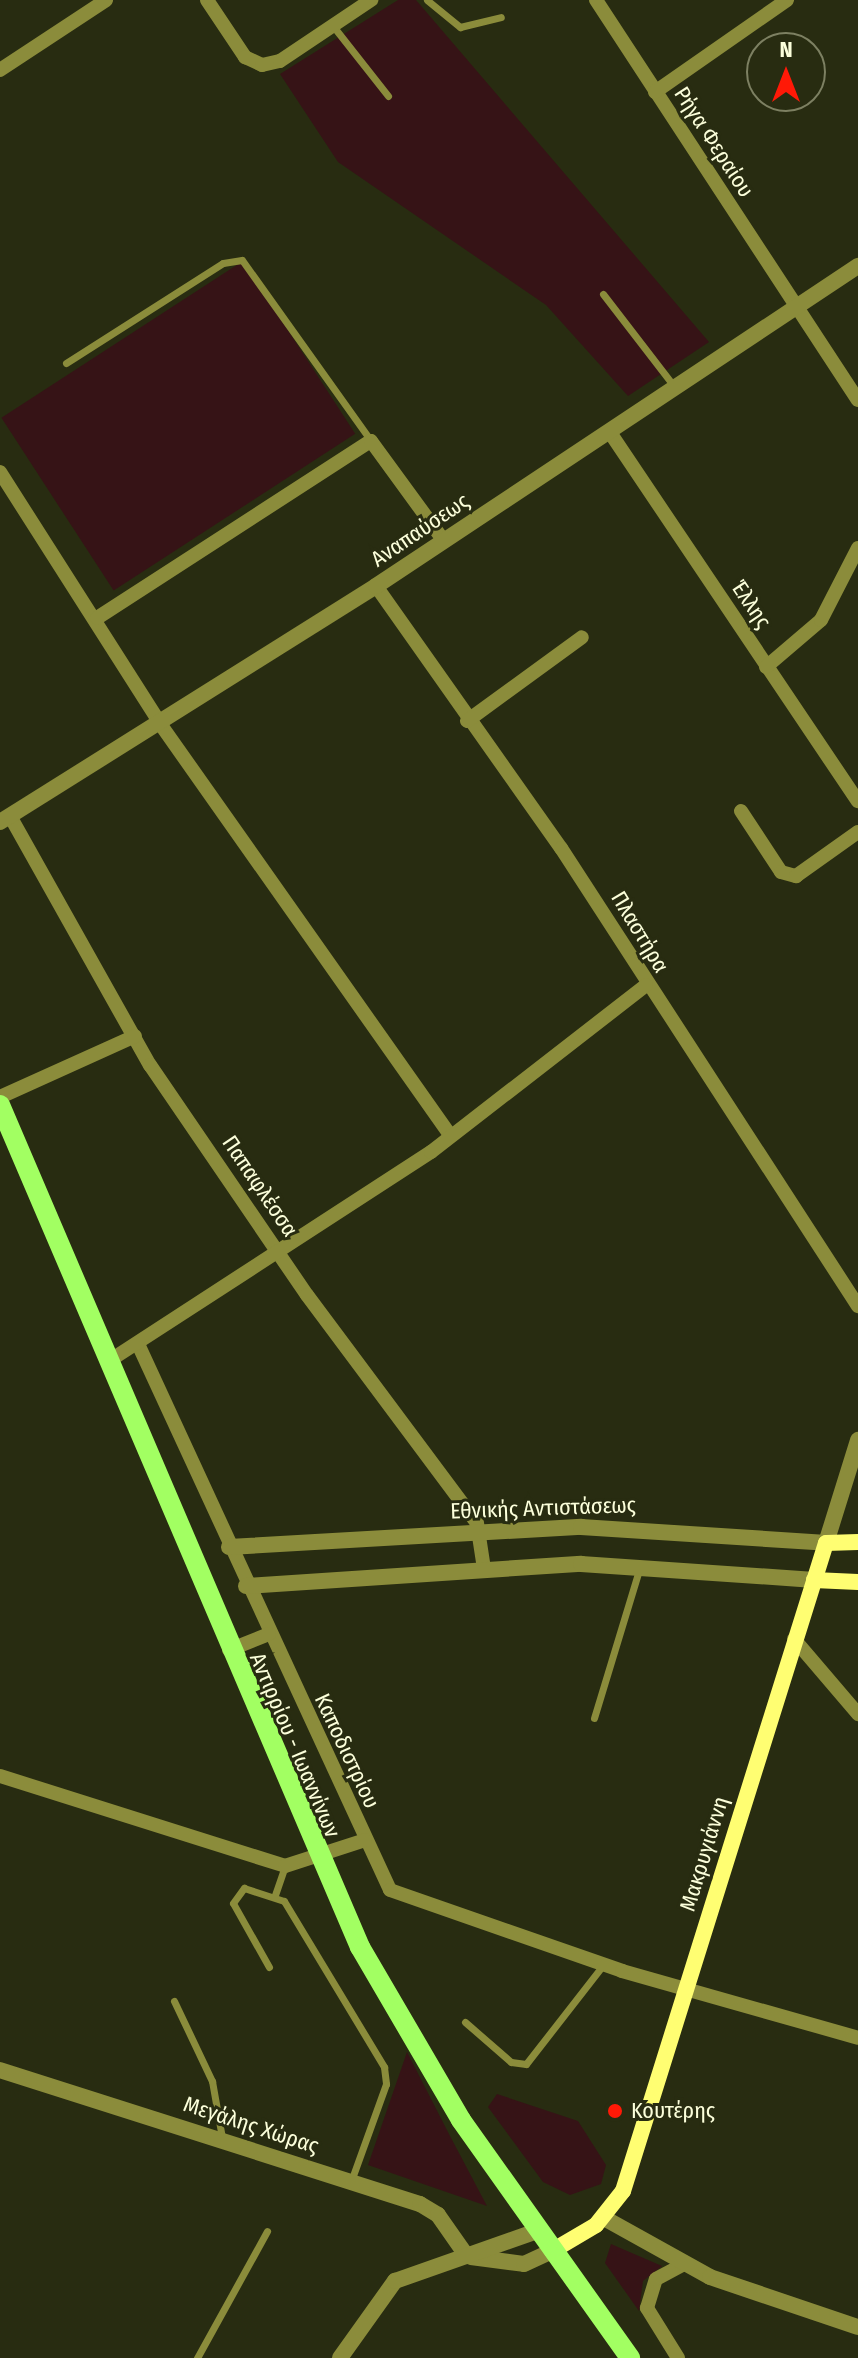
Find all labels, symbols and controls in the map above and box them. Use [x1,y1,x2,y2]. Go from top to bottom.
north arrow [746,32,826,112]
text: N [779,36,793,63]
street label: Ρήγα Φεραίου [669,82,759,202]
street label: Αναπαύσεως [366,488,474,572]
street label: Έλλης [725,575,777,633]
street label: Πλαστήρα [605,887,675,977]
street label: Παπαφλέσσα [217,1130,303,1242]
street label: Εθνικής Αντιστάσεως [450,1492,636,1524]
street label: Αντιρρίου - Ιωαννίνων [244,1649,346,1841]
street label: Καποδιστρίου [309,1689,385,1813]
street label: Μακρυγιάννη [674,1793,734,1915]
street label: Μεγάλης Χώρας [180,2091,322,2159]
place label: Κουτέρης [631,2098,715,2124]
marker: Κουτέρης [606,2102,624,2120]

